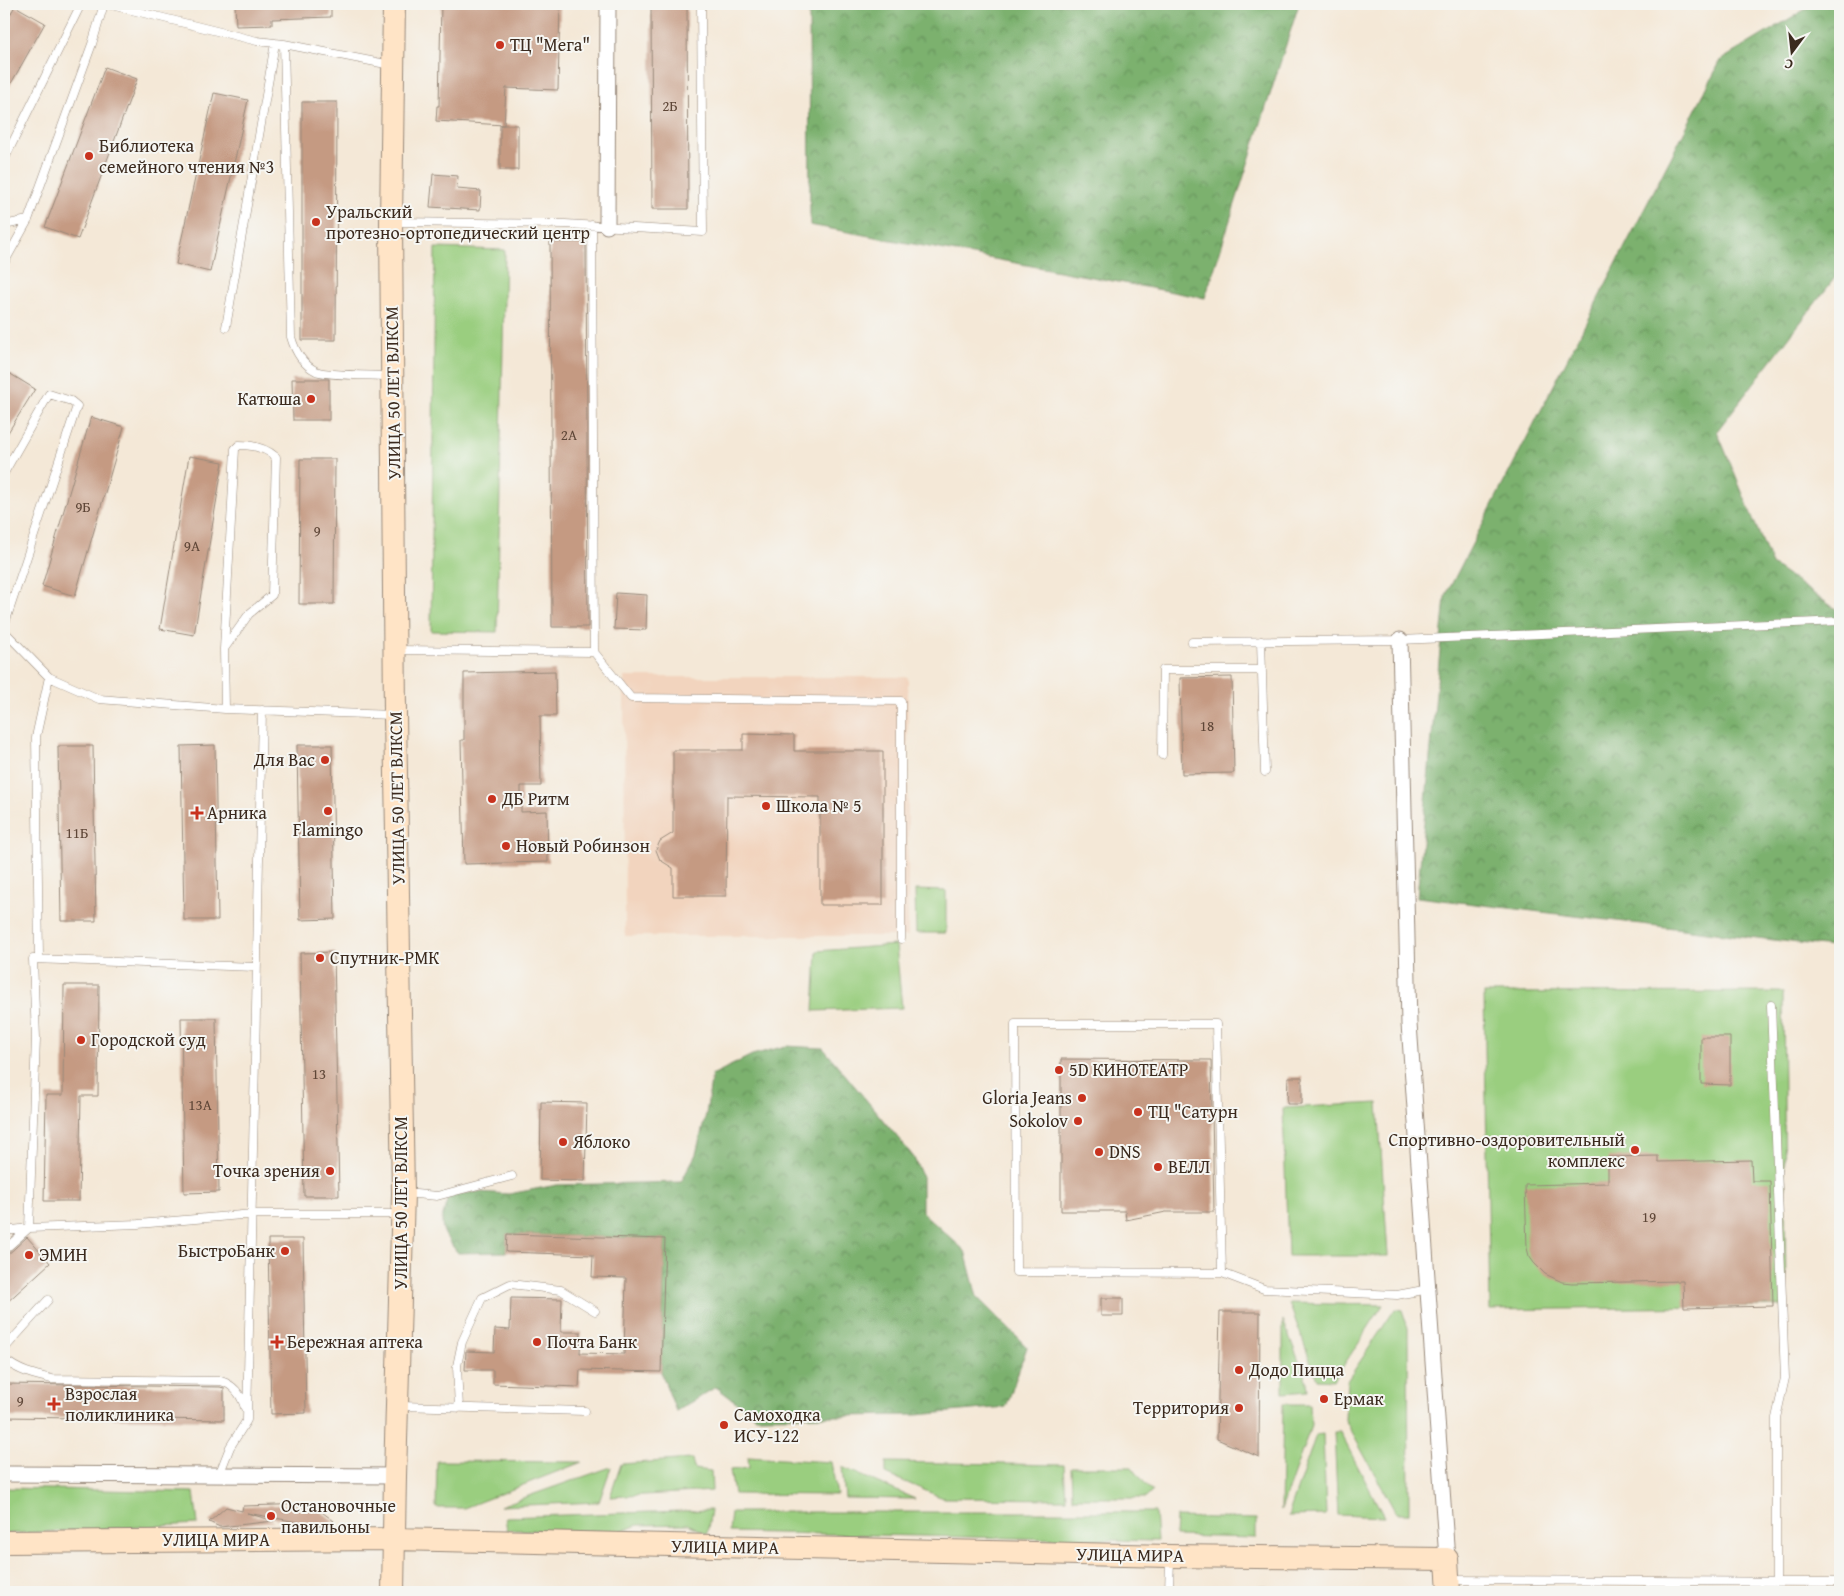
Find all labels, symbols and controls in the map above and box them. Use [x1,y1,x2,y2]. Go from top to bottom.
north arrow [1766,28,1816,78]
place label: ТЦ "Мега" [510,31,590,58]
marker: ТЦ "Мега" [494,39,506,51]
text: С [1782,54,1795,75]
house number: 2Б [662,95,678,116]
place label: Библиотека семейного чтения №3 [99,132,274,180]
marker: Библиотека семейного чтения №3 [83,150,95,162]
place label: Уральский протезно-ортопедический центр [326,198,590,246]
marker: Уральский протезно-ортопедический центр [310,216,322,228]
street label: УЛИЦА 50 ЛЕТ ВЛКСМ [377,306,408,480]
place label: Катюша [237,385,301,412]
marker: Катюша [305,393,317,405]
house number: 2А [561,424,577,445]
house number: 9Б [75,496,91,517]
house number: 9 [313,520,321,541]
house number: 9А [184,535,200,556]
street label: УЛИЦА 50 ЛЕТ ВЛКСМ [381,711,412,885]
house number: 18 [1200,715,1214,736]
place label: Для Вас [253,746,315,773]
marker: Для Вас [319,754,331,766]
place label: ДБ Ритм [501,785,570,812]
place label: Школа № 5 [776,792,862,819]
marker: ДБ Ритм [486,793,498,805]
place label: Арника [207,799,267,826]
marker: Школа № 5 [760,800,772,812]
marker: Flamingo [322,805,334,817]
marker: Арника [191,807,203,819]
place label: Flamingo [293,816,363,843]
house number: 11Б [66,822,88,843]
place label: Новый Робинзон [516,832,650,859]
marker: Новый Робинзон [500,840,512,852]
place label: Спутник-РМК [330,944,439,971]
marker: Спутник-РМК [314,952,326,964]
place label: Городской суд [91,1026,206,1053]
marker: Городской суд [75,1034,87,1046]
place label: 5D КИНОТЕАТР [1069,1056,1189,1083]
house number: 13 [312,1063,326,1084]
marker: 5D КИНОТЕАТР [1053,1064,1065,1076]
place label: Gloria Jeans [982,1084,1072,1111]
marker: Gloria Jeans [1076,1092,1088,1104]
house number: 13А [188,1094,212,1115]
place label: ТЦ "Сатурн [1148,1098,1238,1125]
marker: ТЦ "Сатурн [1132,1106,1144,1118]
place label: Sokolov [1009,1107,1068,1134]
marker: Sokolov [1072,1115,1084,1127]
street label: УЛИЦА 50 ЛЕТ ВЛКСМ [387,1116,414,1290]
place label: Спортивно-оздоровительный комплекс [1389,1126,1625,1174]
place label: Яблоко [572,1128,630,1155]
marker: Яблоко [557,1136,569,1148]
place label: DNS [1109,1138,1141,1165]
marker: Спортивно-оздоровительный комплекс [1629,1144,1641,1156]
marker: DNS [1093,1146,1105,1158]
place label: ВЕЛЛ [1168,1153,1210,1180]
place label: Точка зрения [213,1157,320,1184]
marker: ВЕЛЛ [1152,1161,1164,1173]
marker: Точка зрения [324,1165,336,1177]
house number: 19 [1642,1206,1656,1227]
place label: БыстроБанк [178,1237,276,1264]
place label: ЭМИН [39,1241,88,1268]
marker: БыстроБанк [279,1245,291,1257]
marker: ЭМИН [23,1249,35,1261]
place label: Бережная аптека [287,1328,423,1355]
place label: Почта Банк [547,1328,638,1355]
marker: Бережная аптека [271,1336,283,1348]
marker: Почта Банк [531,1336,543,1348]
place label: Додо Пицца [1248,1356,1344,1383]
marker: Додо Пицца [1233,1364,1245,1376]
place label: Взрослая поликлиника [65,1380,175,1428]
place label: Ермак [1334,1385,1384,1412]
house number: 9 [16,1390,24,1411]
marker: Ермак [1318,1393,1330,1405]
place label: Территория [1133,1394,1229,1421]
marker: Взрослая поликлиника [47,1397,61,1411]
place label: Самоходка ИСУ-122 [734,1401,821,1449]
marker: Территория [1233,1402,1245,1414]
marker: Самоходка ИСУ-122 [718,1419,730,1431]
place label: Остановочные павильоны [281,1492,396,1540]
marker: Остановочные павильоны [265,1510,277,1522]
street label: УЛИЦА МИРА [162,1526,270,1553]
street label: УЛИЦА МИРА [671,1532,779,1561]
street label: УЛИЦА МИРА [1076,1540,1184,1569]

